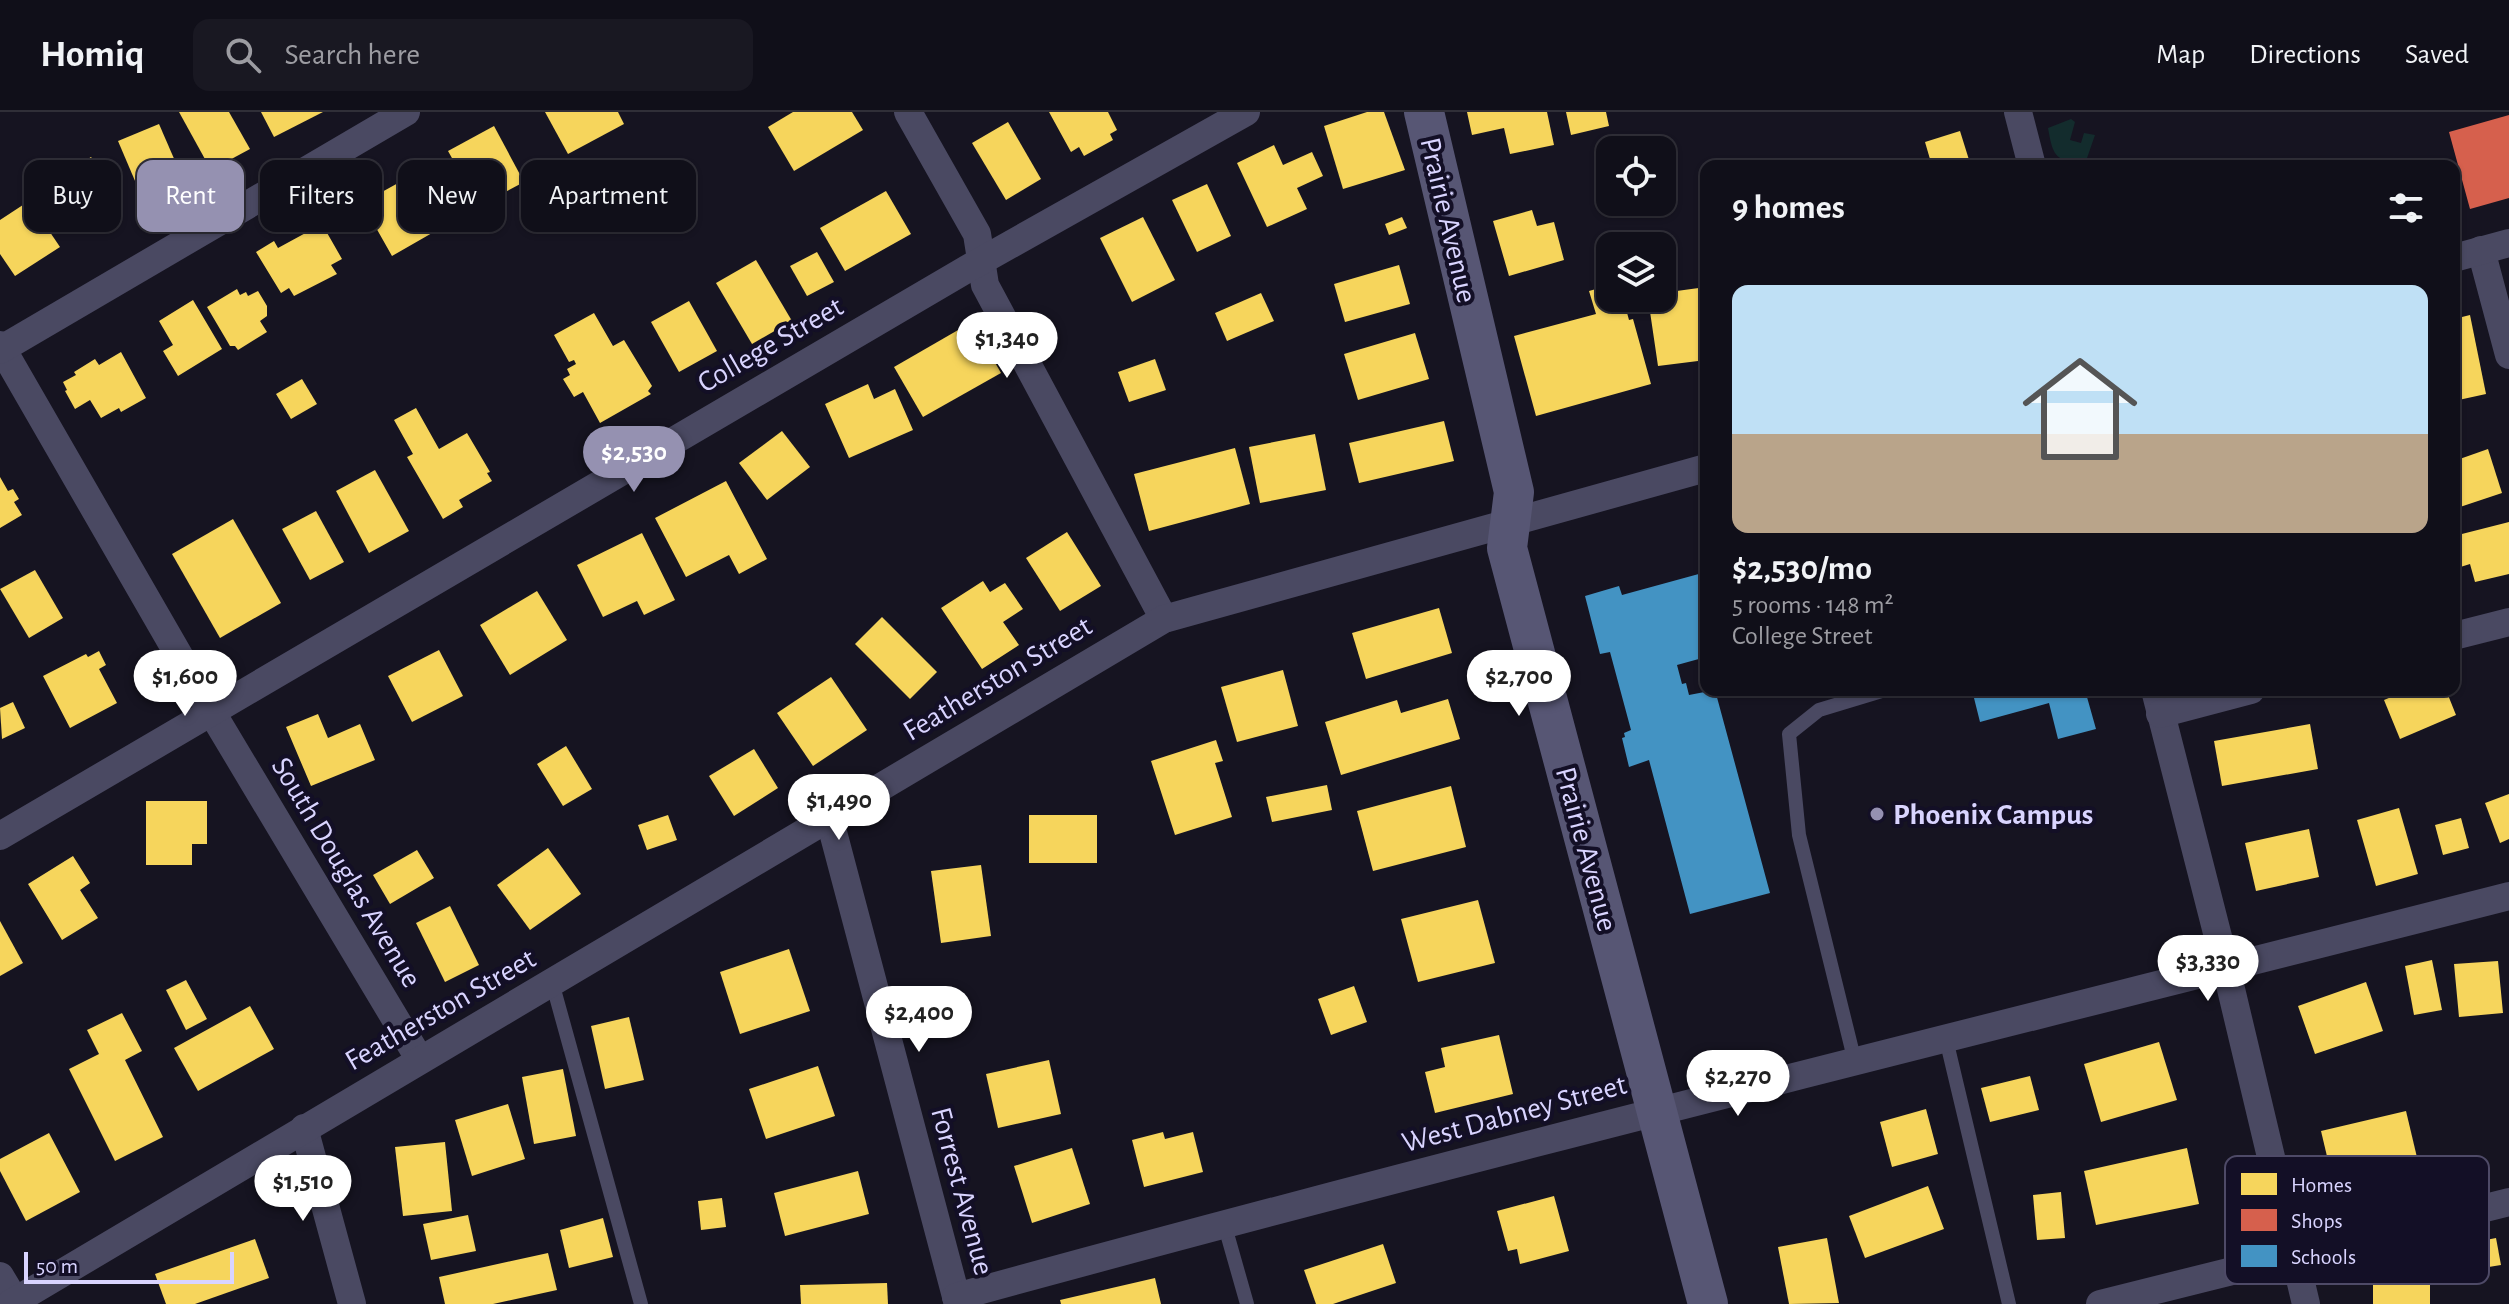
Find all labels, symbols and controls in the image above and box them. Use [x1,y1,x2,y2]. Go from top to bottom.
search box [193,19,753,91]
icon: search [221,33,265,77]
text: Homiq [40,36,145,74]
text: Search here [285,40,420,70]
text: Map [2156,41,2205,69]
text: Directions [2249,41,2361,69]
text: Saved [2405,41,2469,69]
street label: Prairie Avenue [1414,135,1482,306]
map controls [1596,136,1676,312]
button: locate [1596,136,1676,216]
chip: Buy [24,160,121,232]
chip: Rent [137,160,244,232]
chip: Filters [260,160,382,232]
chip: New [398,160,505,232]
chip: Apartment [521,160,696,232]
icon: filters [2384,186,2428,230]
text: 9 homes [1732,191,1845,225]
button: layers [1596,232,1676,312]
street label: College Street [693,291,849,398]
pin: $1,340 [942,312,1072,380]
text: $1,340 [975,325,1039,351]
icon: home [2008,337,2152,481]
pin: $2,530 [569,426,699,494]
text: $2,530 [601,439,667,465]
text: $2,530/mo [1732,552,1872,586]
text: 5 rooms · 148 m² [1732,592,1894,618]
street label: Featherston Street [898,611,1097,747]
text: College Street [1732,623,1872,649]
pin: $1,600 [120,650,250,718]
pin: $2,700 [1454,650,1584,718]
text: $1,600 [152,663,218,689]
text: $2,700 [1485,663,1553,689]
street label: South Douglas Avenue [266,752,427,993]
street label: Prairie Avenue [1550,764,1622,935]
pin: $1,490 [774,774,904,842]
text: $1,490 [806,787,872,813]
place label: Phoenix Campus [1893,800,2093,830]
marker: Phoenix Campus [1868,805,1886,823]
pin: $3,330 [2143,935,2273,1003]
street label: Featherston Street [340,943,541,1076]
text: $3,330 [2176,948,2240,974]
pin: $2,400 [854,986,984,1054]
text: $2,400 [884,999,954,1025]
pin: $2,270 [1673,1050,1803,1118]
text: $2,270 [1705,1063,1771,1089]
street label: West Dabney Street [1399,1069,1630,1158]
street label: Forrest Avenue [925,1104,999,1279]
pin: $1,510 [238,1155,368,1223]
legend [2225,1156,2489,1284]
text: $1,510 [272,1168,334,1194]
text: Homes [2291,1174,2352,1196]
text: Shops [2291,1210,2343,1232]
text: Schools [2291,1246,2356,1268]
scale bar [24,1248,234,1284]
text: 50 m [36,1255,78,1277]

